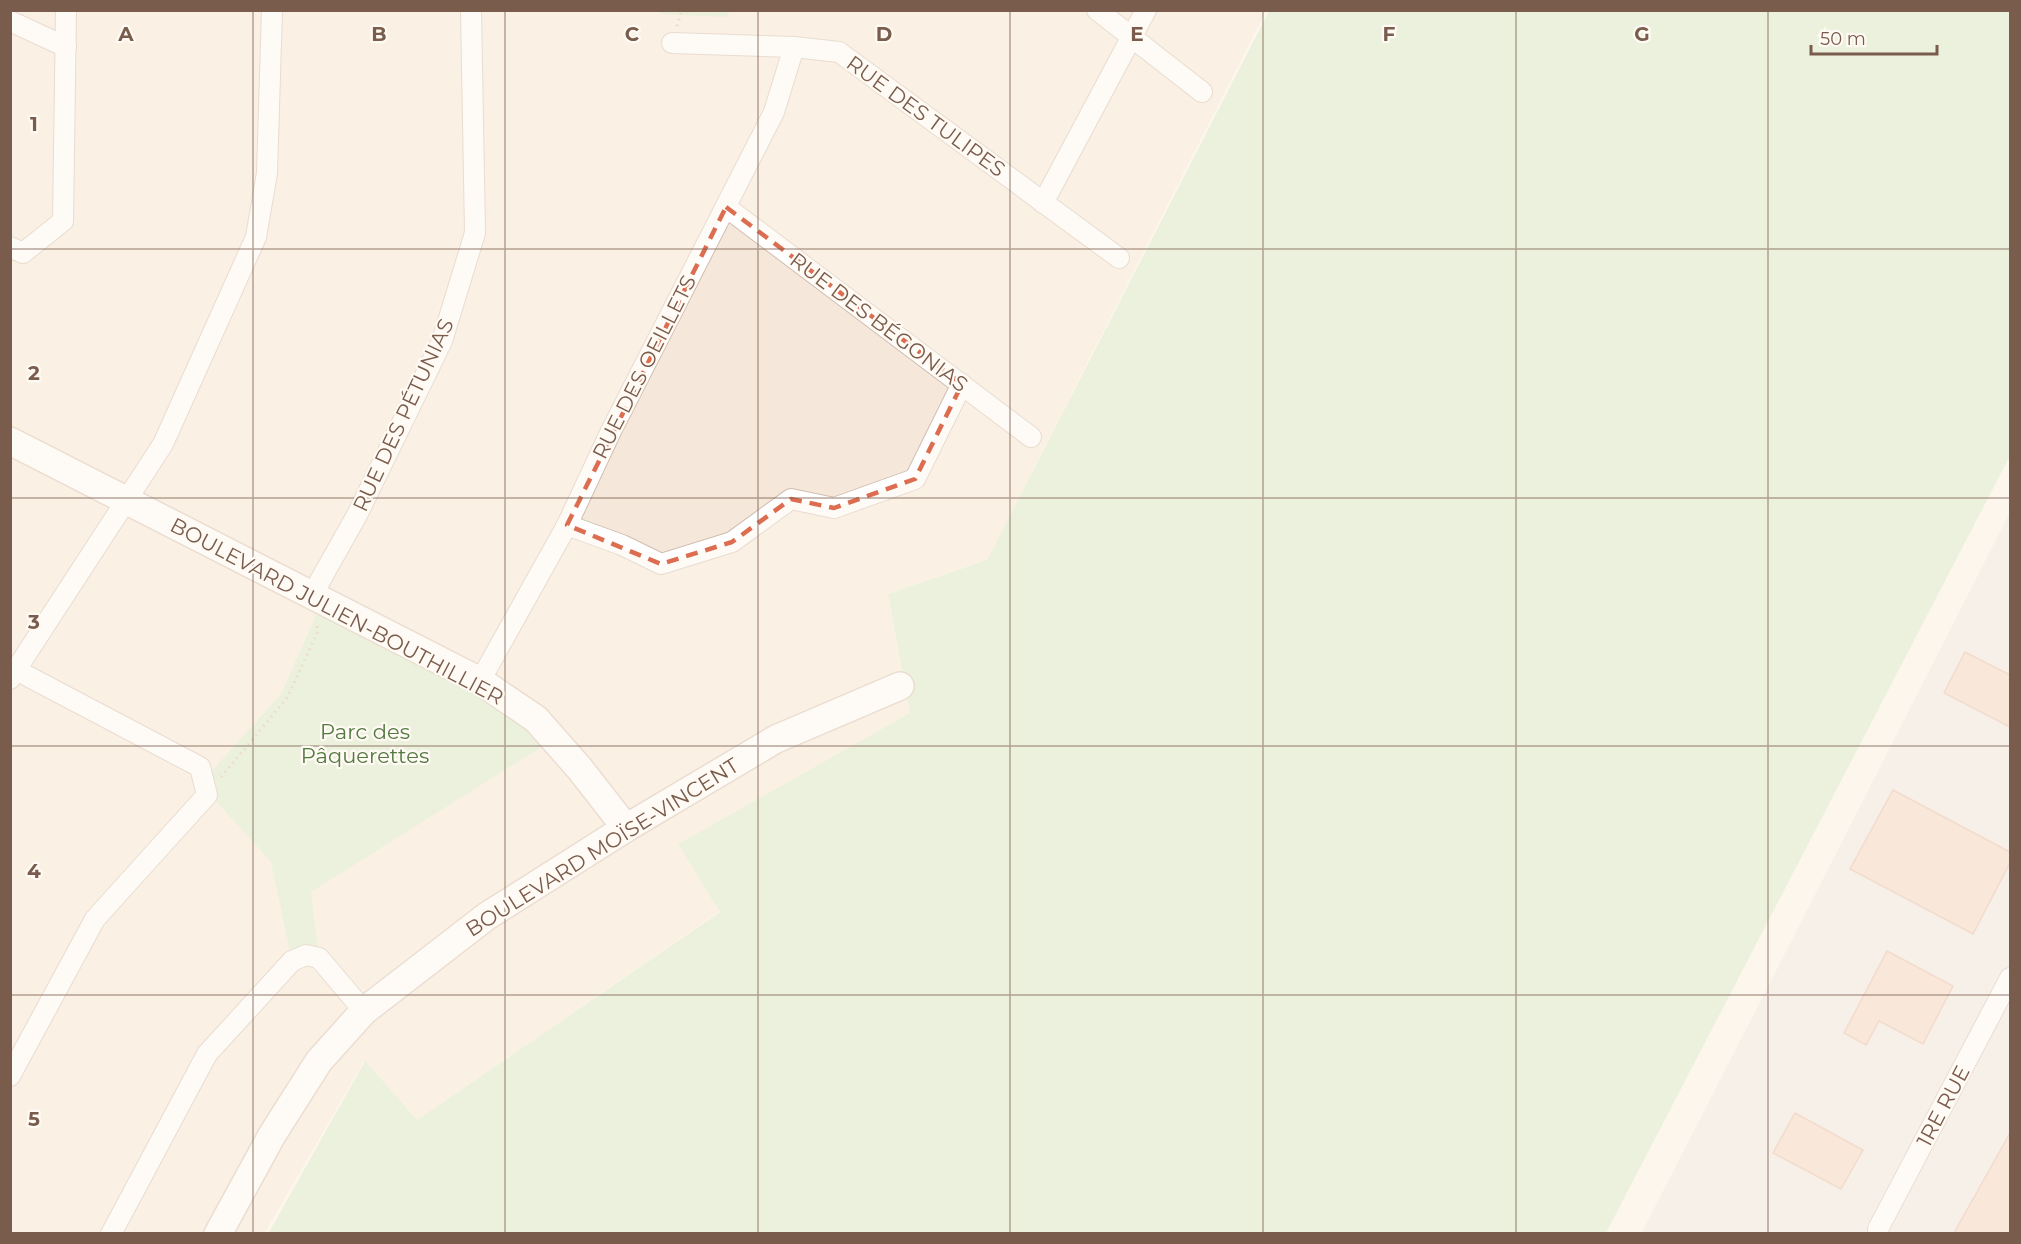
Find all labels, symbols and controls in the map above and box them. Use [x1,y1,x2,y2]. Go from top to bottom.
scale bar [1811,18,1937,56]
text: A [117,22,134,46]
text: B [371,22,387,46]
text: C [625,22,640,46]
text: D [876,22,892,46]
text: E [1130,22,1144,46]
text: F [1383,22,1396,46]
text: G [1634,22,1650,46]
text: 50 m [1820,28,1866,50]
street label: RUE DES TULIPES [842,50,1010,182]
text: 1 [30,112,38,136]
street label: RUE DES BÉGONIAS [785,247,973,397]
street label: RUE DES OEILLETS [587,271,701,463]
street label: RUE DES PÉTUNIAS [347,315,459,515]
text: 2 [28,361,40,385]
street label: BOULEVARD JULIEN-BOUTHILLIER [166,512,508,710]
text: 3 [27,610,40,634]
park label: Parc des Pâquerettes [301,719,429,768]
street label: BOULEVARD MOÏSE-VINCENT [461,752,743,942]
text: 4 [27,859,41,883]
street label: 1RE RUE [1911,1061,1975,1151]
text: 5 [28,1107,40,1131]

